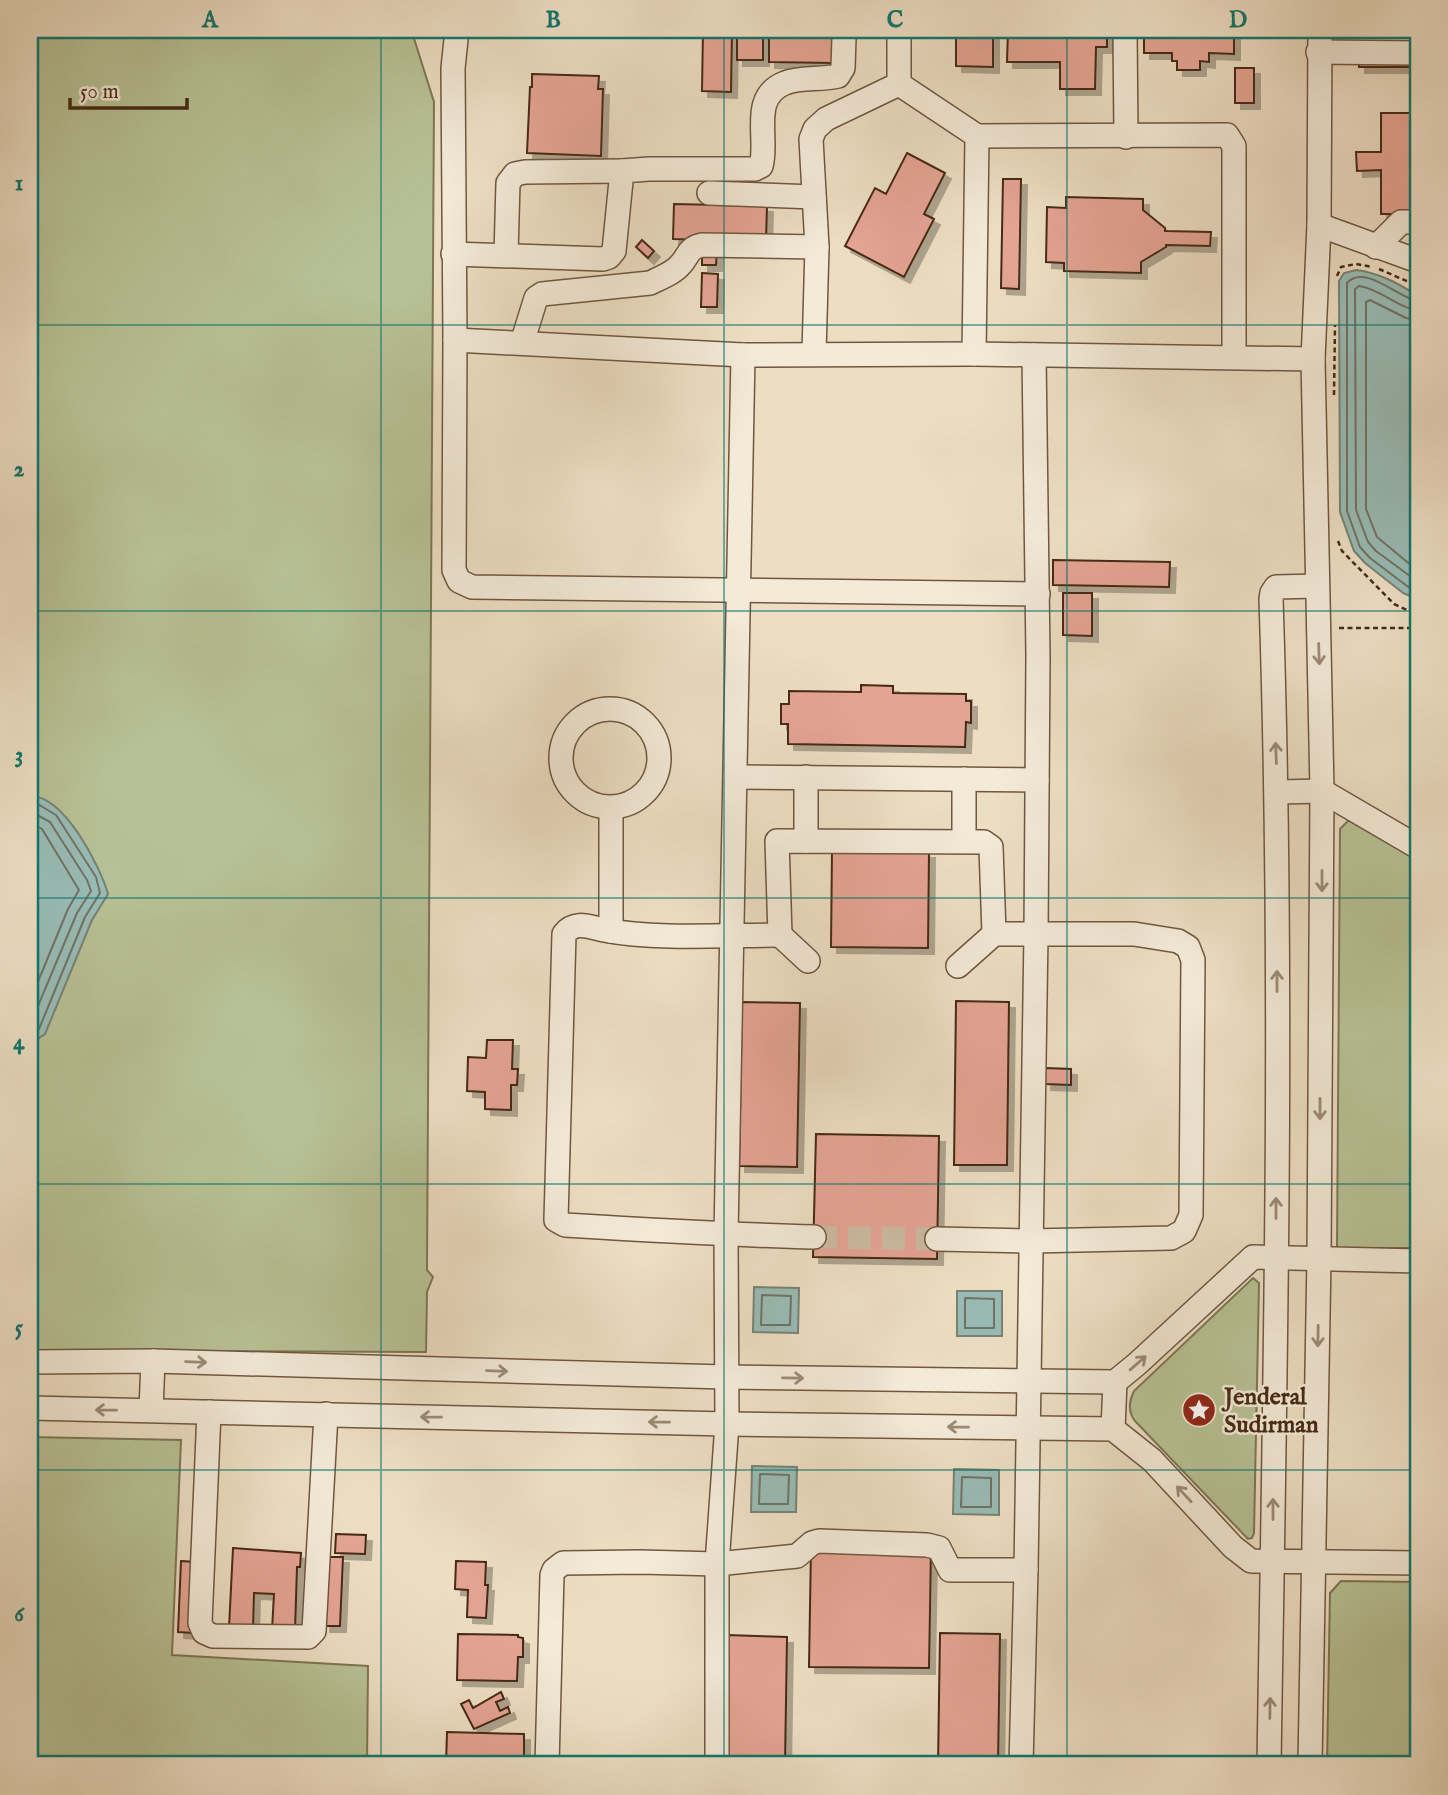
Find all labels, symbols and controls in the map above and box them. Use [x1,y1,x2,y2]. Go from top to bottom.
text: A [201,6,219,35]
text: B [545,6,561,35]
text: C [887,6,904,35]
text: D [1229,6,1247,35]
scale bar [70,66,187,110]
text: 50 m [80,79,119,106]
text: 1 [15,169,23,198]
text: 2 [14,455,25,484]
one-way arrow [1312,642,1325,665]
text: 3 [15,741,23,770]
one-way arrow [1270,742,1283,765]
one-way arrow [1315,870,1329,893]
one-way arrow [1270,969,1284,992]
text: 4 [13,1028,25,1057]
one-way arrow [1313,1097,1327,1120]
one-way arrow [1269,1197,1283,1220]
text: 5 [15,1314,24,1343]
one-way arrow [1311,1325,1324,1348]
one-way arrow [1129,1355,1147,1371]
one-way arrow [184,1356,207,1369]
one-way arrow [485,1364,508,1377]
one-way arrow [782,1371,805,1384]
place label: Jenderal Sudirman [1221,1382,1319,1441]
place icon: Jenderal Sudirman [1180,1391,1218,1429]
one-way arrow [94,1403,117,1416]
one-way arrow [420,1410,443,1424]
one-way arrow [647,1416,670,1429]
one-way arrow [947,1420,970,1434]
one-way arrow [1176,1485,1192,1503]
one-way arrow [1267,1498,1280,1521]
text: 6 [14,1600,25,1629]
one-way arrow [1263,1697,1276,1720]

